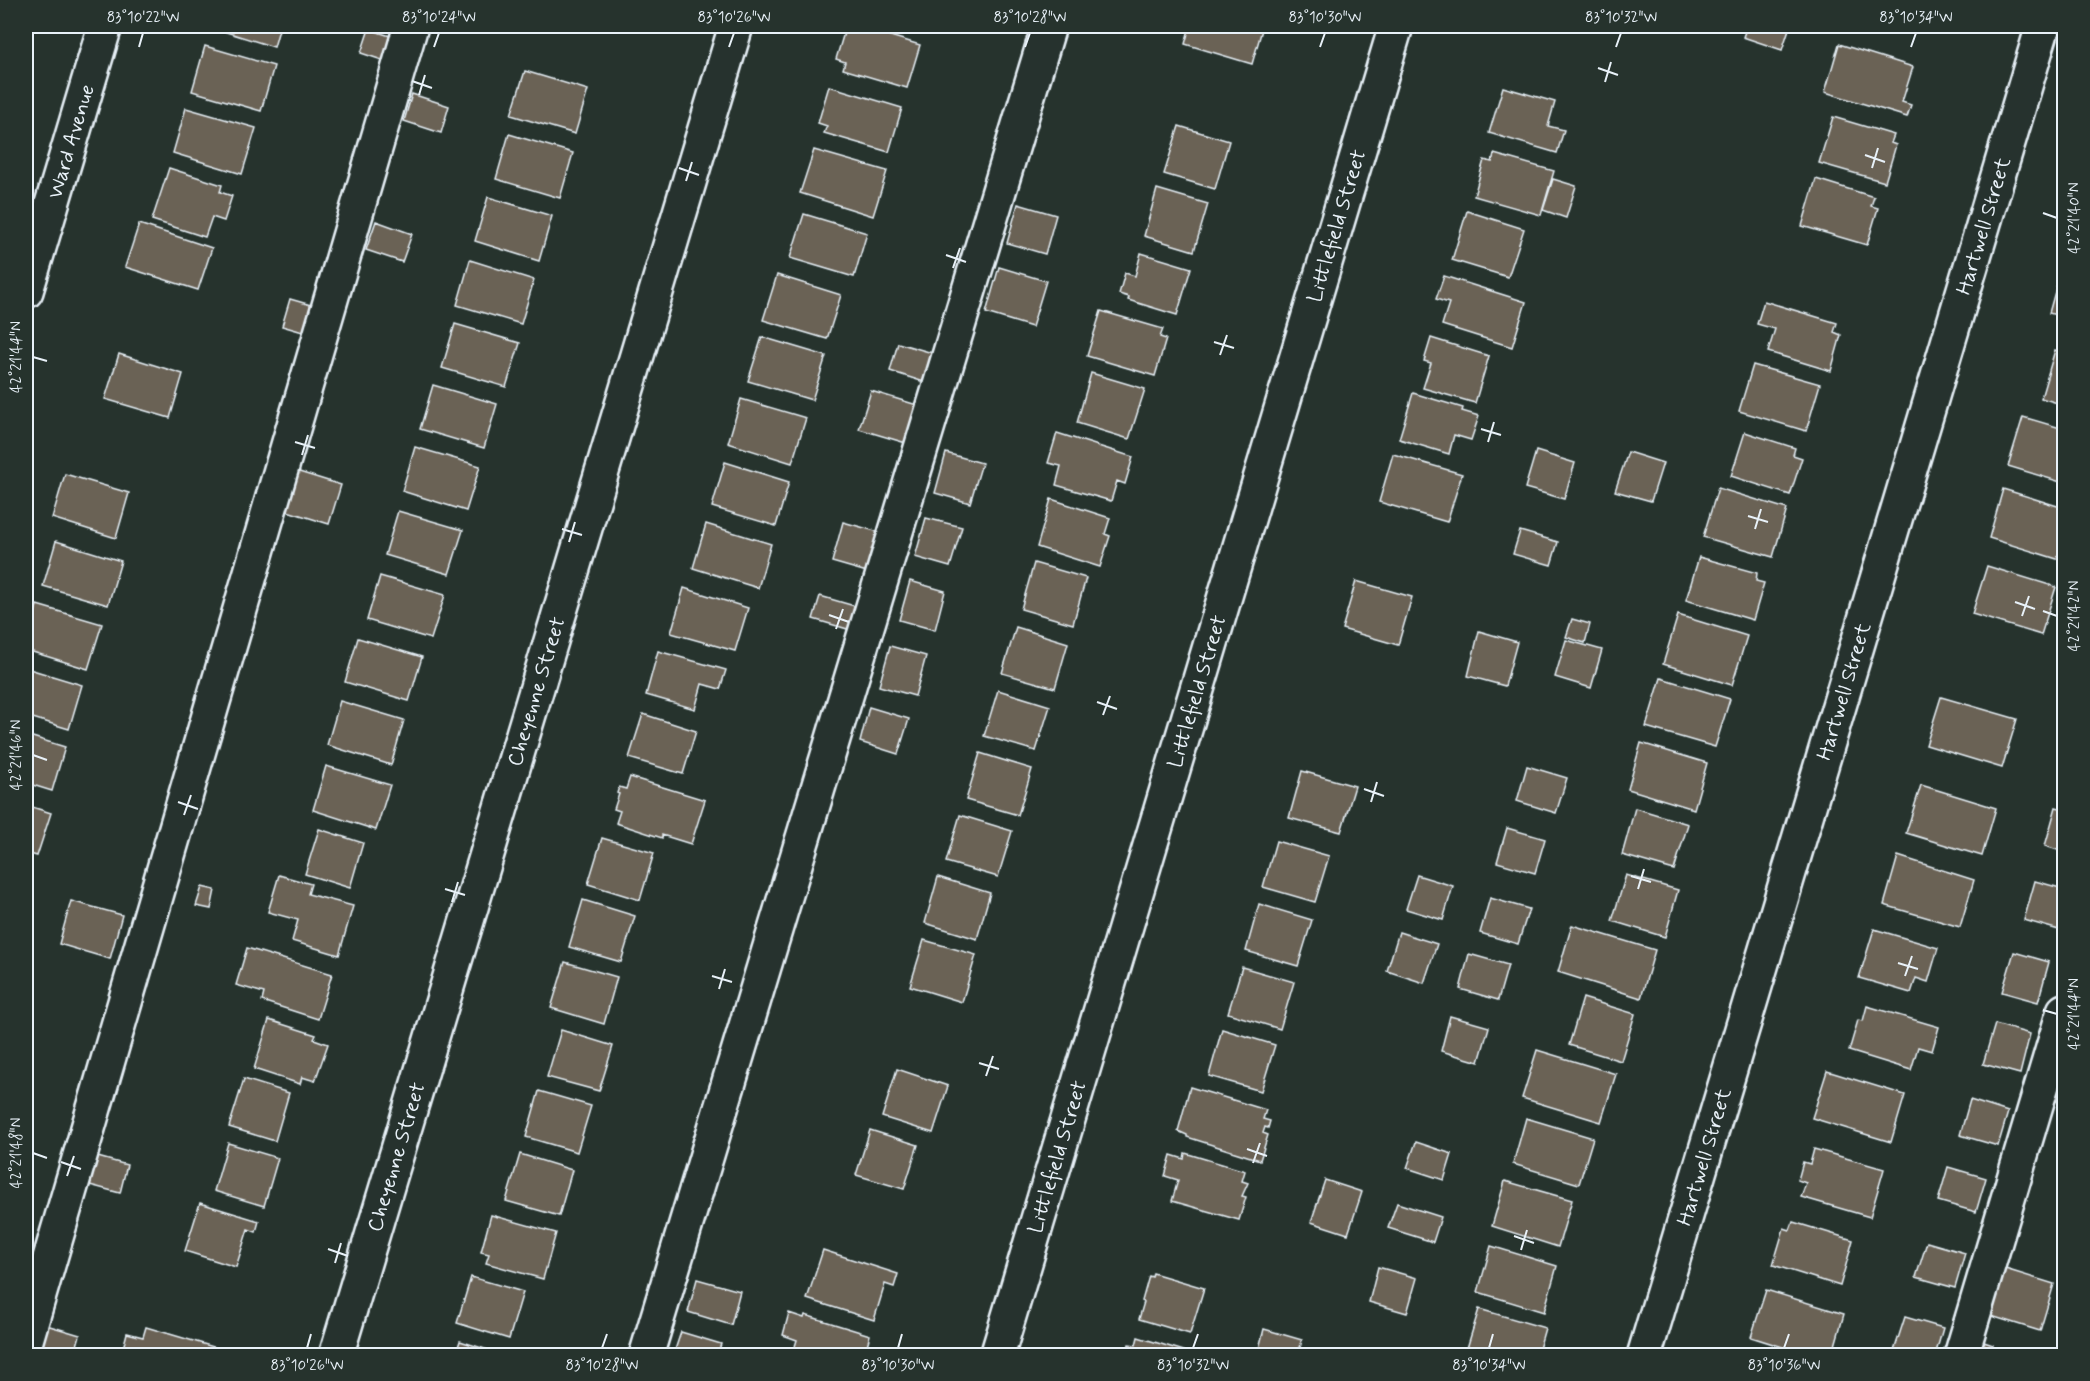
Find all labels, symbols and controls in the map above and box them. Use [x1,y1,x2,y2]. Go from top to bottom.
text: 83°10'22"W [107,8,179,28]
text: 83°10'24"W [402,8,476,28]
text: 83°10'26"W [697,8,771,28]
text: 83°10'28"W [994,8,1066,28]
text: 83°10'30"W [1289,8,1361,28]
text: 83°10'32"W [1585,8,1657,28]
text: 83°10'34"W [1879,8,1953,28]
street label: Ward Avenue [41,81,102,202]
street label: Littlefield Street [1301,146,1373,306]
street label: Hartwell Street [1950,153,2018,298]
text: 42°21'40"N [2065,182,2085,254]
text: 42°21'44"N [7,321,27,393]
text: 42°21'42"N [2065,581,2085,651]
street label: Littlefield Street [1161,612,1234,771]
street label: Cheyenne Street [501,614,573,770]
street label: Hartwell Street [1811,619,1878,764]
text: 42°21'46"N [7,719,27,791]
text: 42°21'44"N [2065,978,2085,1050]
street label: Littlefield Street [1022,1077,1094,1237]
street label: Cheyenne Street [361,1079,433,1235]
street label: Hartwell Street [1671,1084,1739,1229]
text: 42°21'48"N [7,1117,27,1189]
text: 83°10'26"W [270,1356,344,1376]
text: 83°10'28"W [566,1356,638,1376]
text: 83°10'30"W [862,1356,934,1376]
text: 83°10'32"W [1157,1356,1229,1376]
text: 83°10'34"W [1452,1356,1526,1376]
text: 83°10'36"W [1748,1356,1820,1376]

